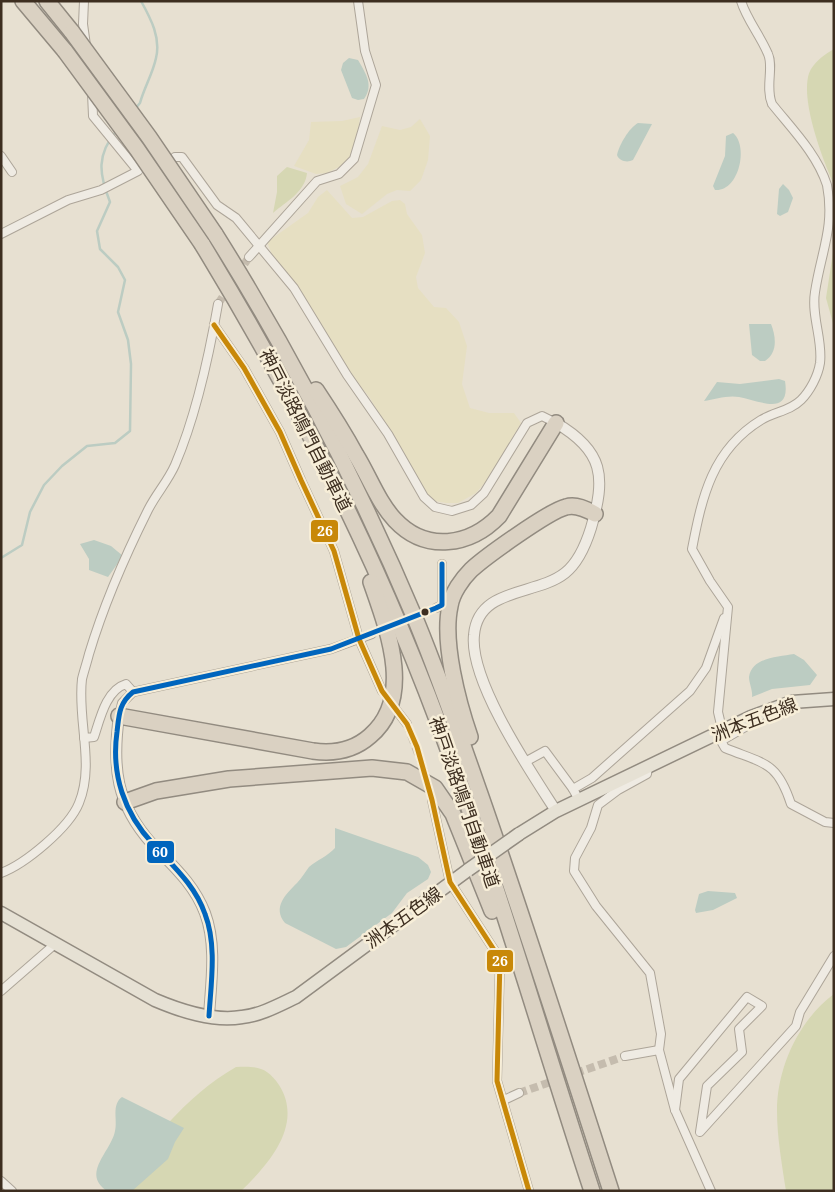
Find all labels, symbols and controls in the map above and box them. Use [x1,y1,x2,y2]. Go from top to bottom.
street label: 神戸淡路鳴門自動車道 [254,344,358,516]
line badge: 26 [310,519,339,543]
text: 26 [317,521,333,540]
unlabelled marker [420,607,430,617]
street label: 洲本五色線 [708,692,800,746]
street label: 神戸淡路鳴門自動車道 [424,713,506,891]
line badge: 60 [146,840,175,864]
text: 60 [152,842,168,861]
street label: 洲本五色線 [360,881,446,953]
line badge: 26 [486,949,514,973]
text: 26 [492,951,508,970]

